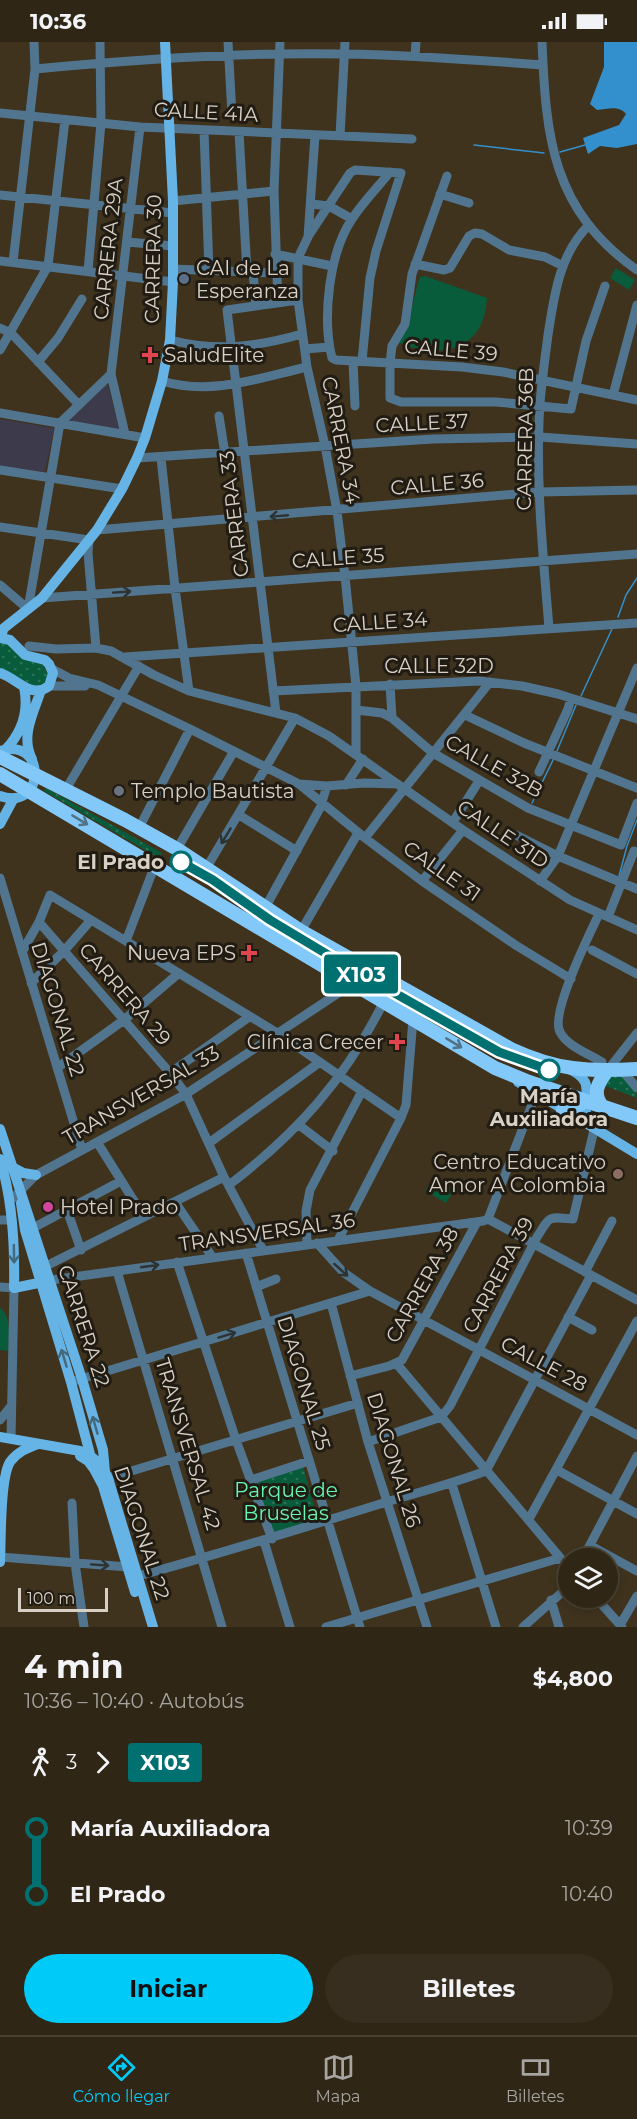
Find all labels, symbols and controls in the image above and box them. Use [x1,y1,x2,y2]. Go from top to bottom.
text: 10:36 [30,8,86,35]
street label: CALLE 41A [153,97,260,127]
street label: CARRERA 29A [89,176,127,321]
street label: CARRERA 30 [140,194,166,324]
place label: CAI de La Esperanza [196,256,299,303]
marker: CAI de La Esperanza [177,272,191,286]
street label: CALLE 39 [403,334,499,366]
place label: SaludElite [164,343,264,367]
marker: SaludElite [141,346,159,364]
street label: CARRERA 36B [512,367,538,511]
street label: CARRERA 34 [317,374,365,506]
street label: CALLE 37 [375,409,469,437]
street label: CARRERA 33 [214,450,254,578]
street label: CALLE 36 [389,468,485,500]
one-way arrow [269,510,289,521]
street label: CALLE 35 [291,543,385,573]
one-way arrow [111,587,131,598]
street label: CALLE 34 [332,607,428,637]
street label: CALLE 32D [384,654,494,678]
street label: CALLE 32B [441,729,547,803]
place label: Templo Bautista [131,779,295,803]
marker: Templo Bautista [112,784,126,798]
street label: CALLE 31D [453,795,553,873]
one-way arrow [71,815,88,827]
one-way arrow [219,827,231,844]
street label: CALLE 31 [399,836,485,906]
place label: El Prado [77,850,164,874]
marker: El Prado [170,851,192,873]
street label: CARRERA 29 [74,938,176,1050]
street label: DIAGONAL 22 [26,939,90,1079]
place label: Nueva EPS [127,941,236,965]
marker: Nueva EPS [240,944,258,962]
line badge: X103 [319,954,403,994]
text: X103 [336,962,386,987]
place label: Clínica Crecer [247,1030,384,1054]
marker: Clínica Crecer [388,1033,406,1051]
one-way arrow [445,1038,462,1050]
street label: TRANSVERSAL 33 [59,1040,223,1150]
marker: María Auxiliadora [538,1059,560,1081]
place label: María Auxiliadora [489,1084,608,1131]
place label: Centro Educativo Amor A Colombia [429,1150,606,1197]
marker: Centro Educativo Amor A Colombia [611,1167,625,1181]
place label: Hotel Prado [60,1195,178,1219]
marker: Hotel Prado [41,1200,55,1214]
street label: TRANSVERSAL 36 [177,1208,357,1256]
street label: CARRERA 39 [457,1213,539,1337]
street label: CARRERA 38 [380,1223,464,1347]
one-way arrow [8,1244,20,1264]
one-way arrow [140,1261,160,1272]
street label: CARRERA 22 [53,1262,115,1390]
one-way arrow [333,1263,348,1277]
street label: DIAGONAL 25 [272,1313,336,1453]
one-way arrow [217,1329,236,1340]
street label: CALLE 28 [497,1331,591,1397]
one-way arrow [58,1348,69,1367]
street label: TRANSVERSAL 42 [150,1355,226,1533]
street label: DIAGONAL 26 [362,1390,426,1530]
one-way arrow [89,1416,100,1435]
street label: DIAGONAL 22 [109,1463,175,1603]
park label: Parque de Bruselas [234,1478,338,1525]
map controls [558,1548,618,1608]
button: layers [558,1548,618,1608]
one-way arrow [90,1560,110,1571]
scale bar [18,1585,108,1612]
text: 100 m [27,1589,75,1608]
text: 4 min [24,1646,123,1686]
text: $4,800 [533,1665,613,1692]
text: 10:36 – 10:40 · Autobús [24,1689,244,1713]
icon: walk [24,1746,57,1779]
icon: forward [86,1746,119,1779]
text: 3 [66,1750,77,1774]
text: X103 [140,1750,190,1775]
text: María Auxiliadora [70,1815,271,1842]
text: 10:39 [565,1816,613,1840]
text: El Prado [70,1881,165,1908]
text: 10:40 [562,1882,613,1906]
button: Iniciar [24,1954,313,2023]
button: Billetes [325,1954,613,2023]
tab: Cómo llegar [73,2051,170,2106]
tab: Mapa [316,2051,360,2106]
tab: Billetes [506,2051,564,2106]

